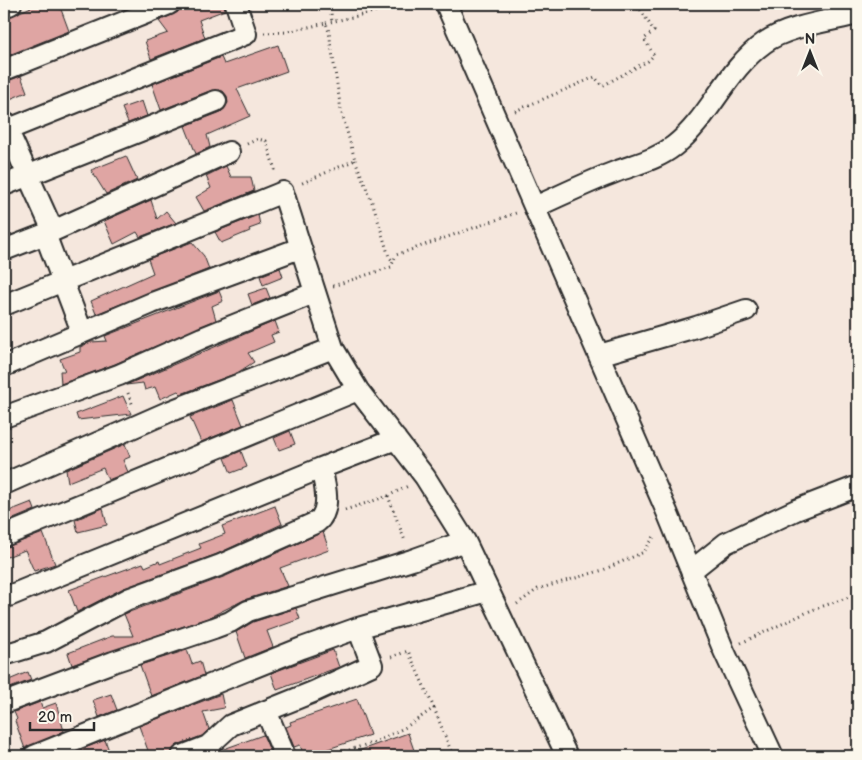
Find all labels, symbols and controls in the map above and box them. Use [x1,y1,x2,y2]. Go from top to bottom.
north arrow [784,28,834,78]
text: N [805,31,815,48]
scale bar [30,700,94,732]
text: 20 m [38,708,72,727]

